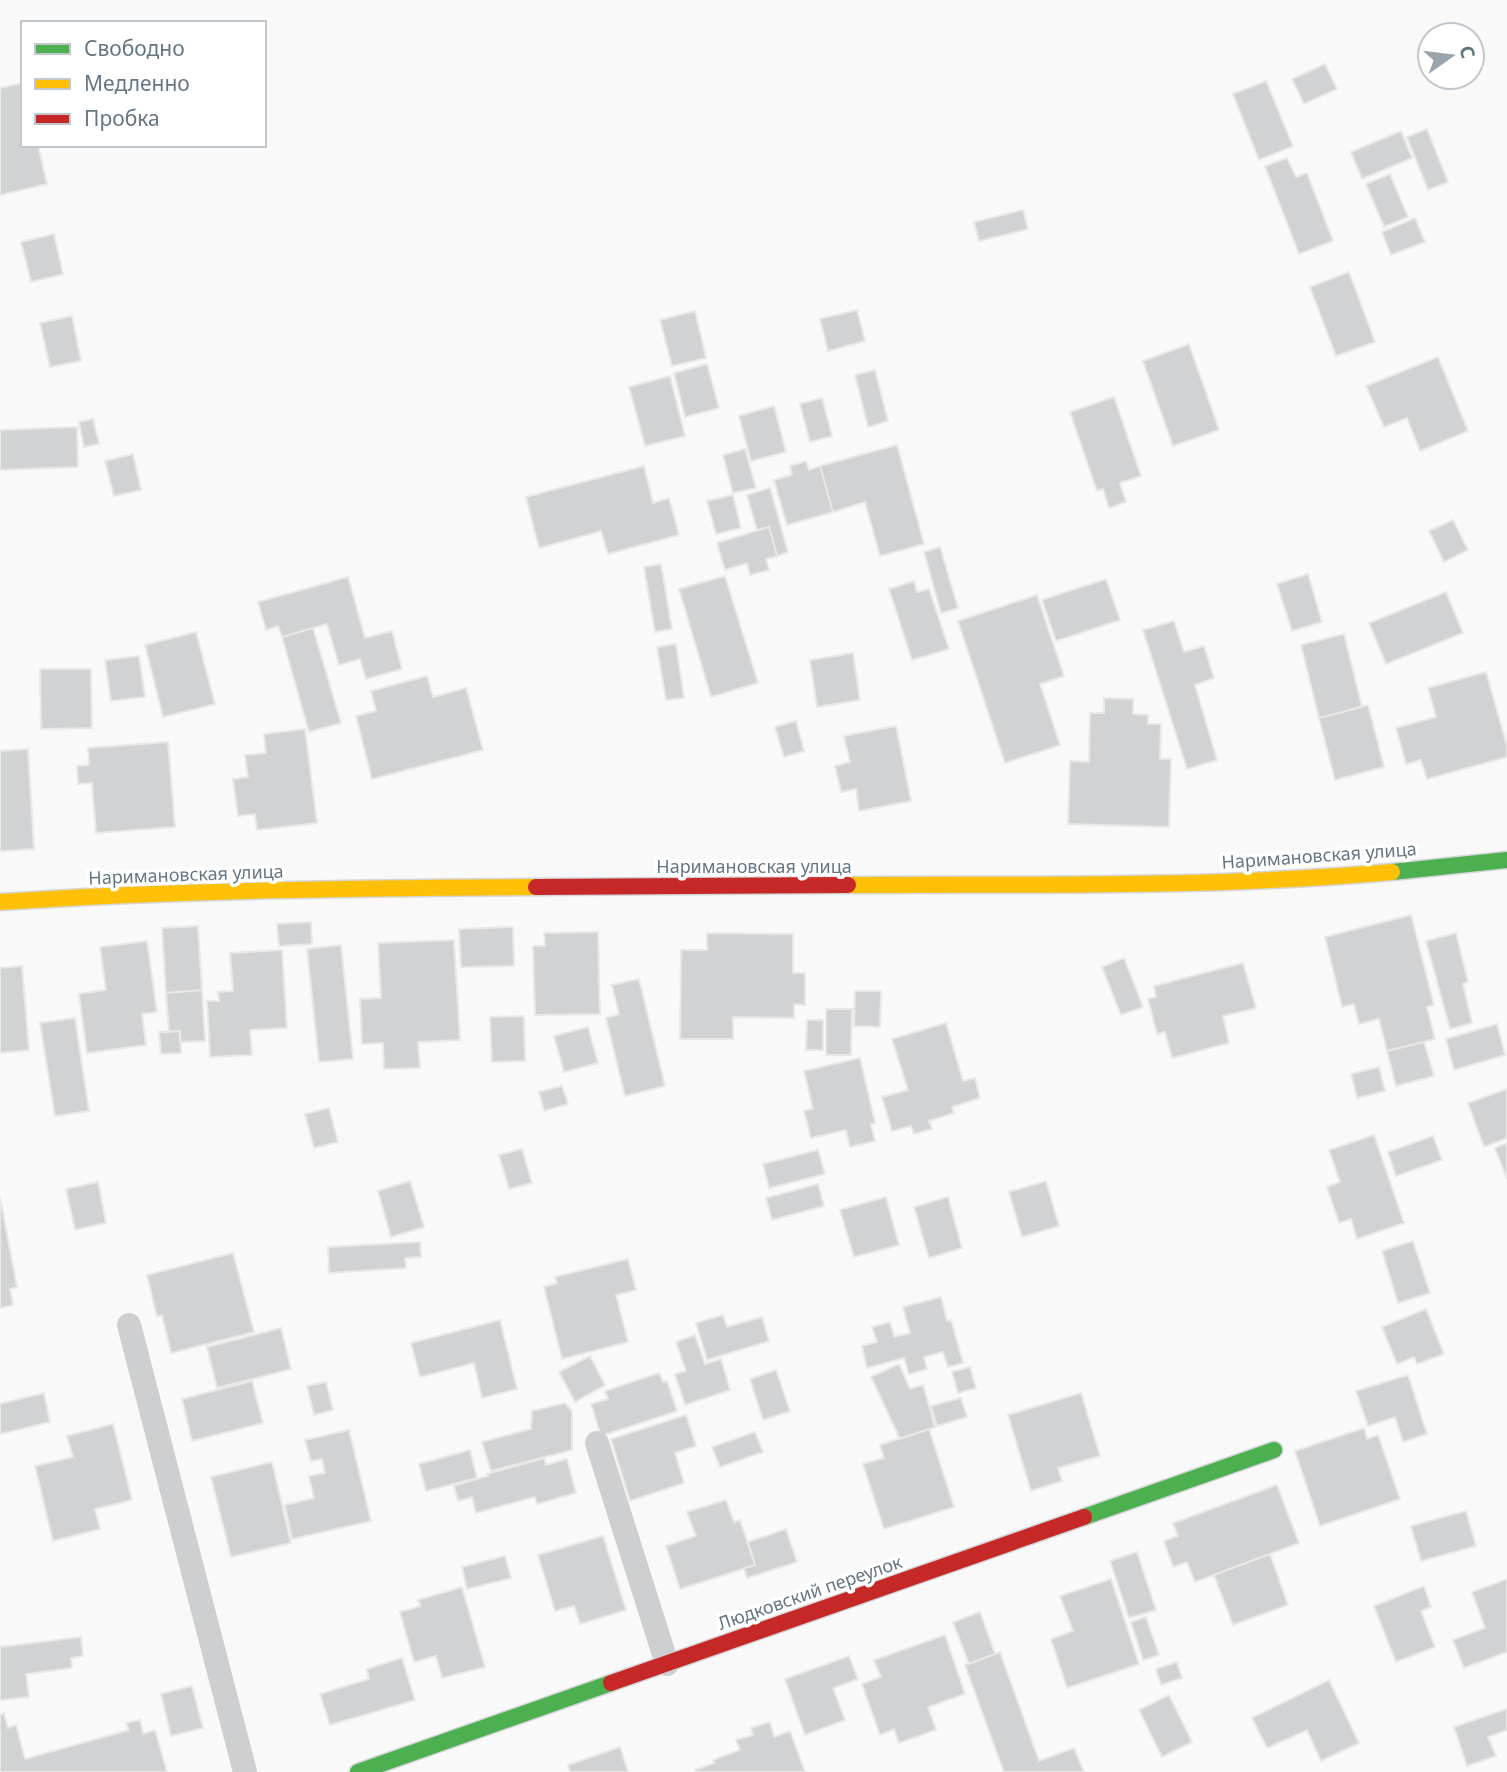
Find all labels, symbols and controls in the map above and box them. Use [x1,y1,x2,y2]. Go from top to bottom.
legend [21,21,266,147]
north arrow [1416,21,1486,91]
text: Свободно [84,34,185,62]
text: С [1453,43,1482,61]
text: Медленно [84,69,190,97]
text: Пробка [84,104,160,132]
street label: Наримановская улица [1221,836,1417,874]
street label: Наримановская улица [656,854,852,878]
street label: Наримановская улица [88,859,284,889]
street label: Людковский переулок [714,1549,905,1635]

